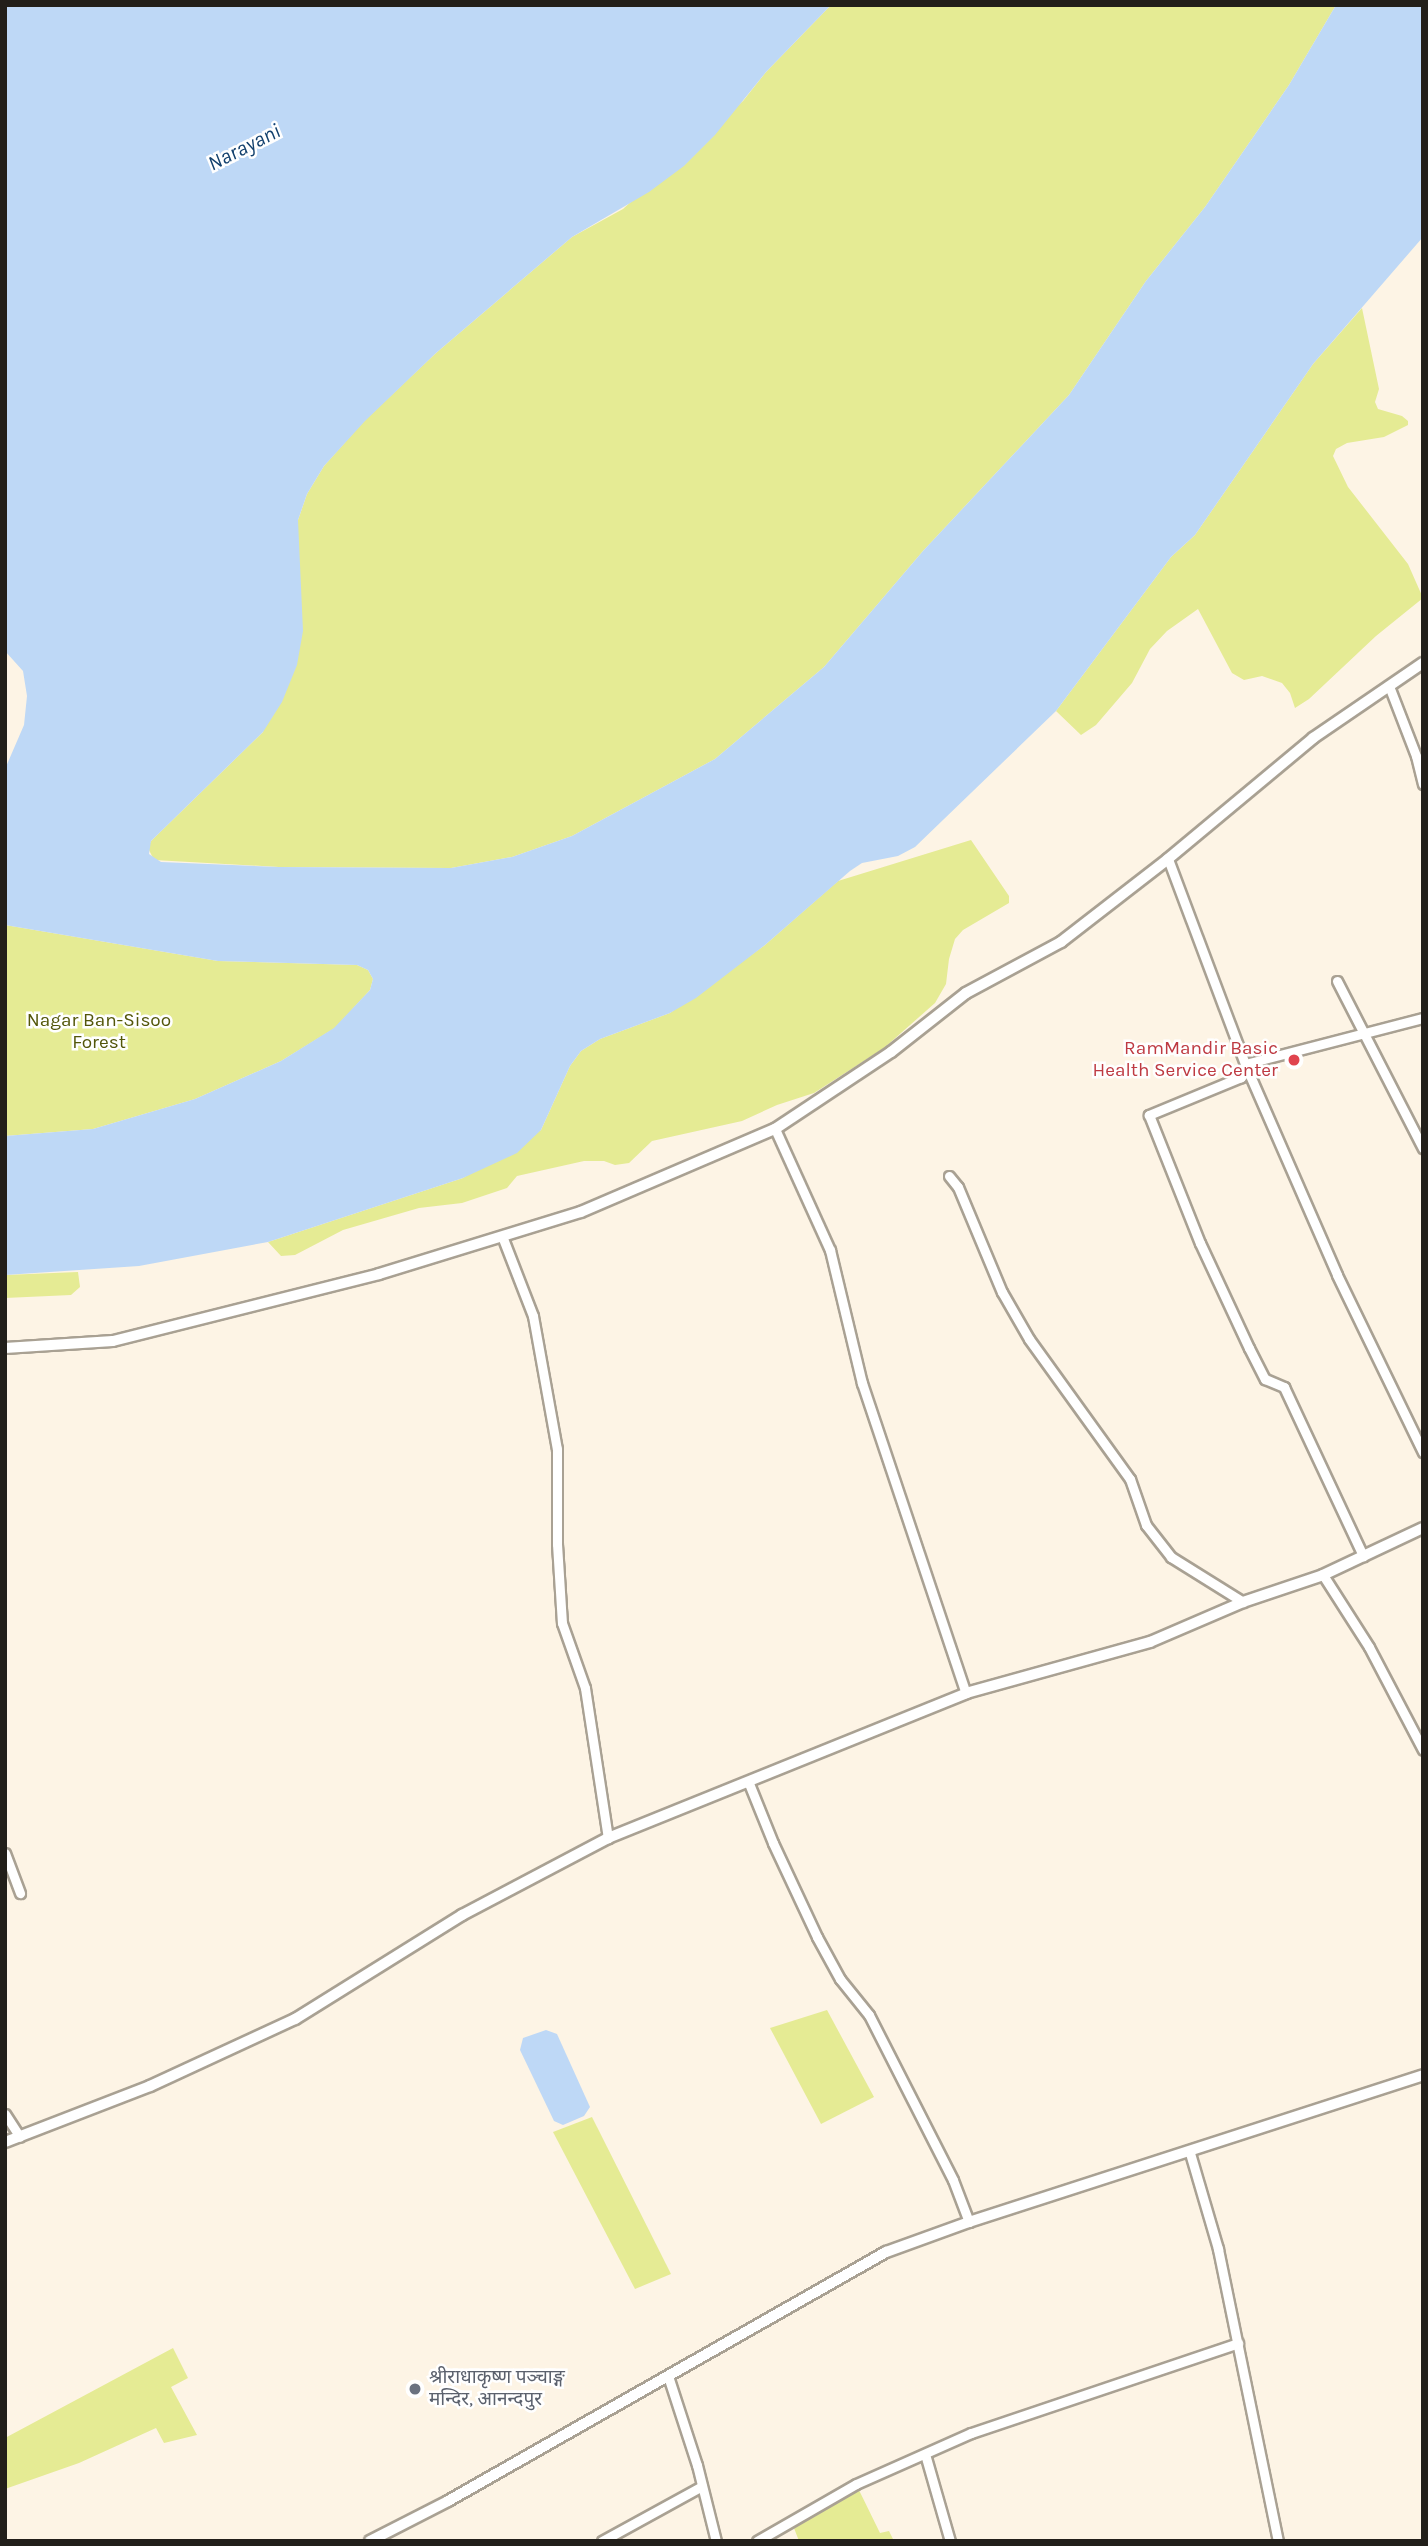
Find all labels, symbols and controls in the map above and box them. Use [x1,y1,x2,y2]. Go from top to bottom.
water label: Narayani [203,118,285,176]
park label: Nagar Ban-Sisoo Forest [27,1010,171,1054]
place label: RamMandir Basic Health Service Center [1093,1038,1278,1082]
marker: RamMandir Basic Health Service Center [1284,1050,1304,1070]
place label: श्रीराधाकृष्ण पञ्चाङ्ग मन्दिर, आनन्दपुर [429,2367,565,2411]
marker: श्रीराधाकृष्ण पञ्चाङ्ग मन्दिर, आनन्दपुर [407,2381,423,2397]

